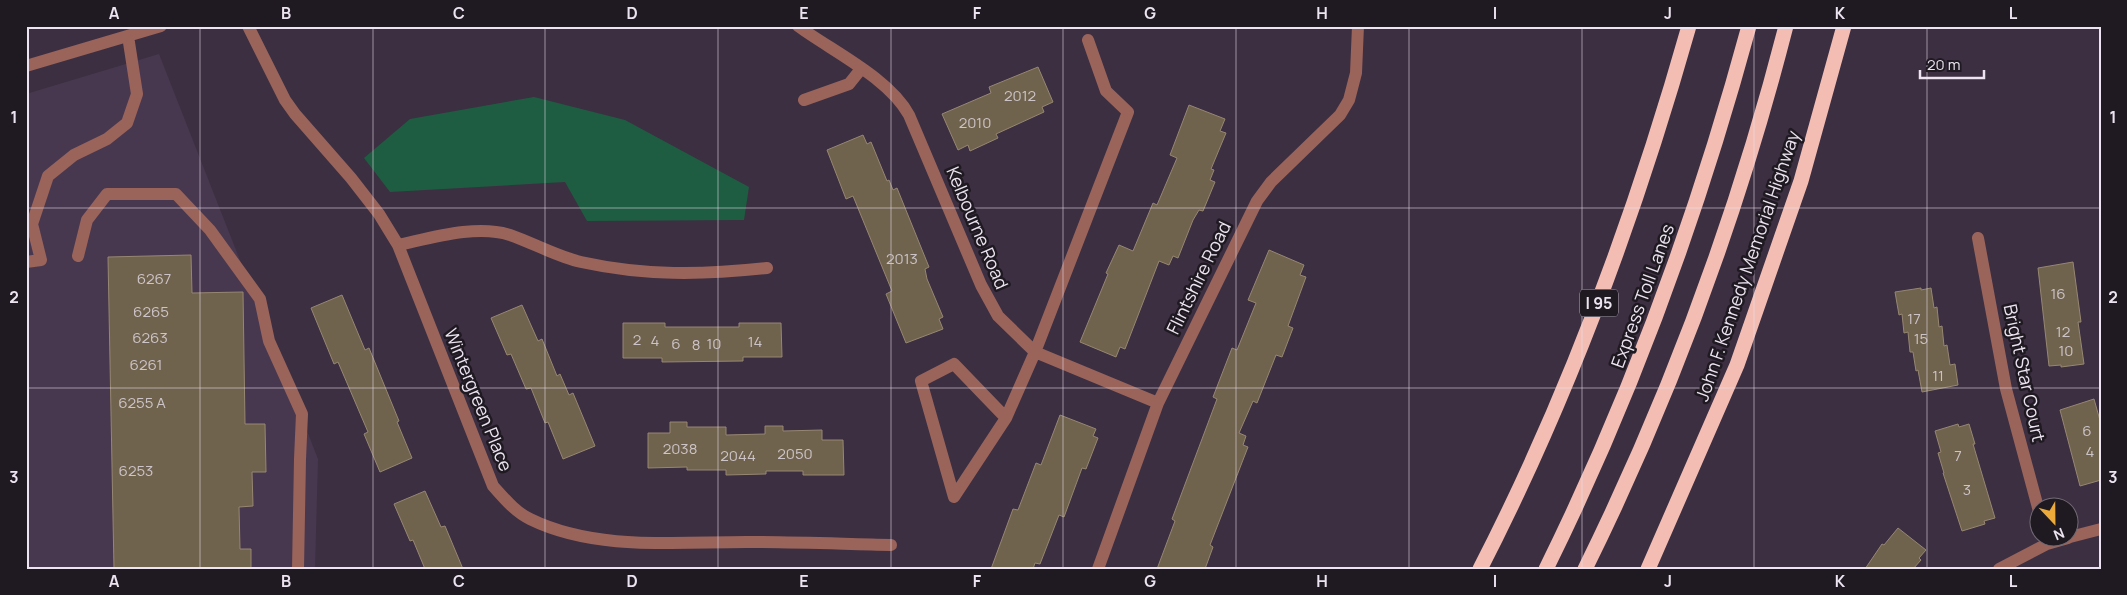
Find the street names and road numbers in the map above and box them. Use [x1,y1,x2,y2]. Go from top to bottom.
street label: John F. Kennedy Memorial Highway [1689,127,1805,404]
street label: Kelbourne Road [941,163,1014,292]
street label: Flintshire Road [1160,217,1236,338]
street label: Express Toll Lanes [1605,220,1679,371]
road number: I 95 [1580,290,1618,316]
street label: Bright Star Court [1999,302,2051,444]
street label: Wintergreen Place [439,325,519,475]

